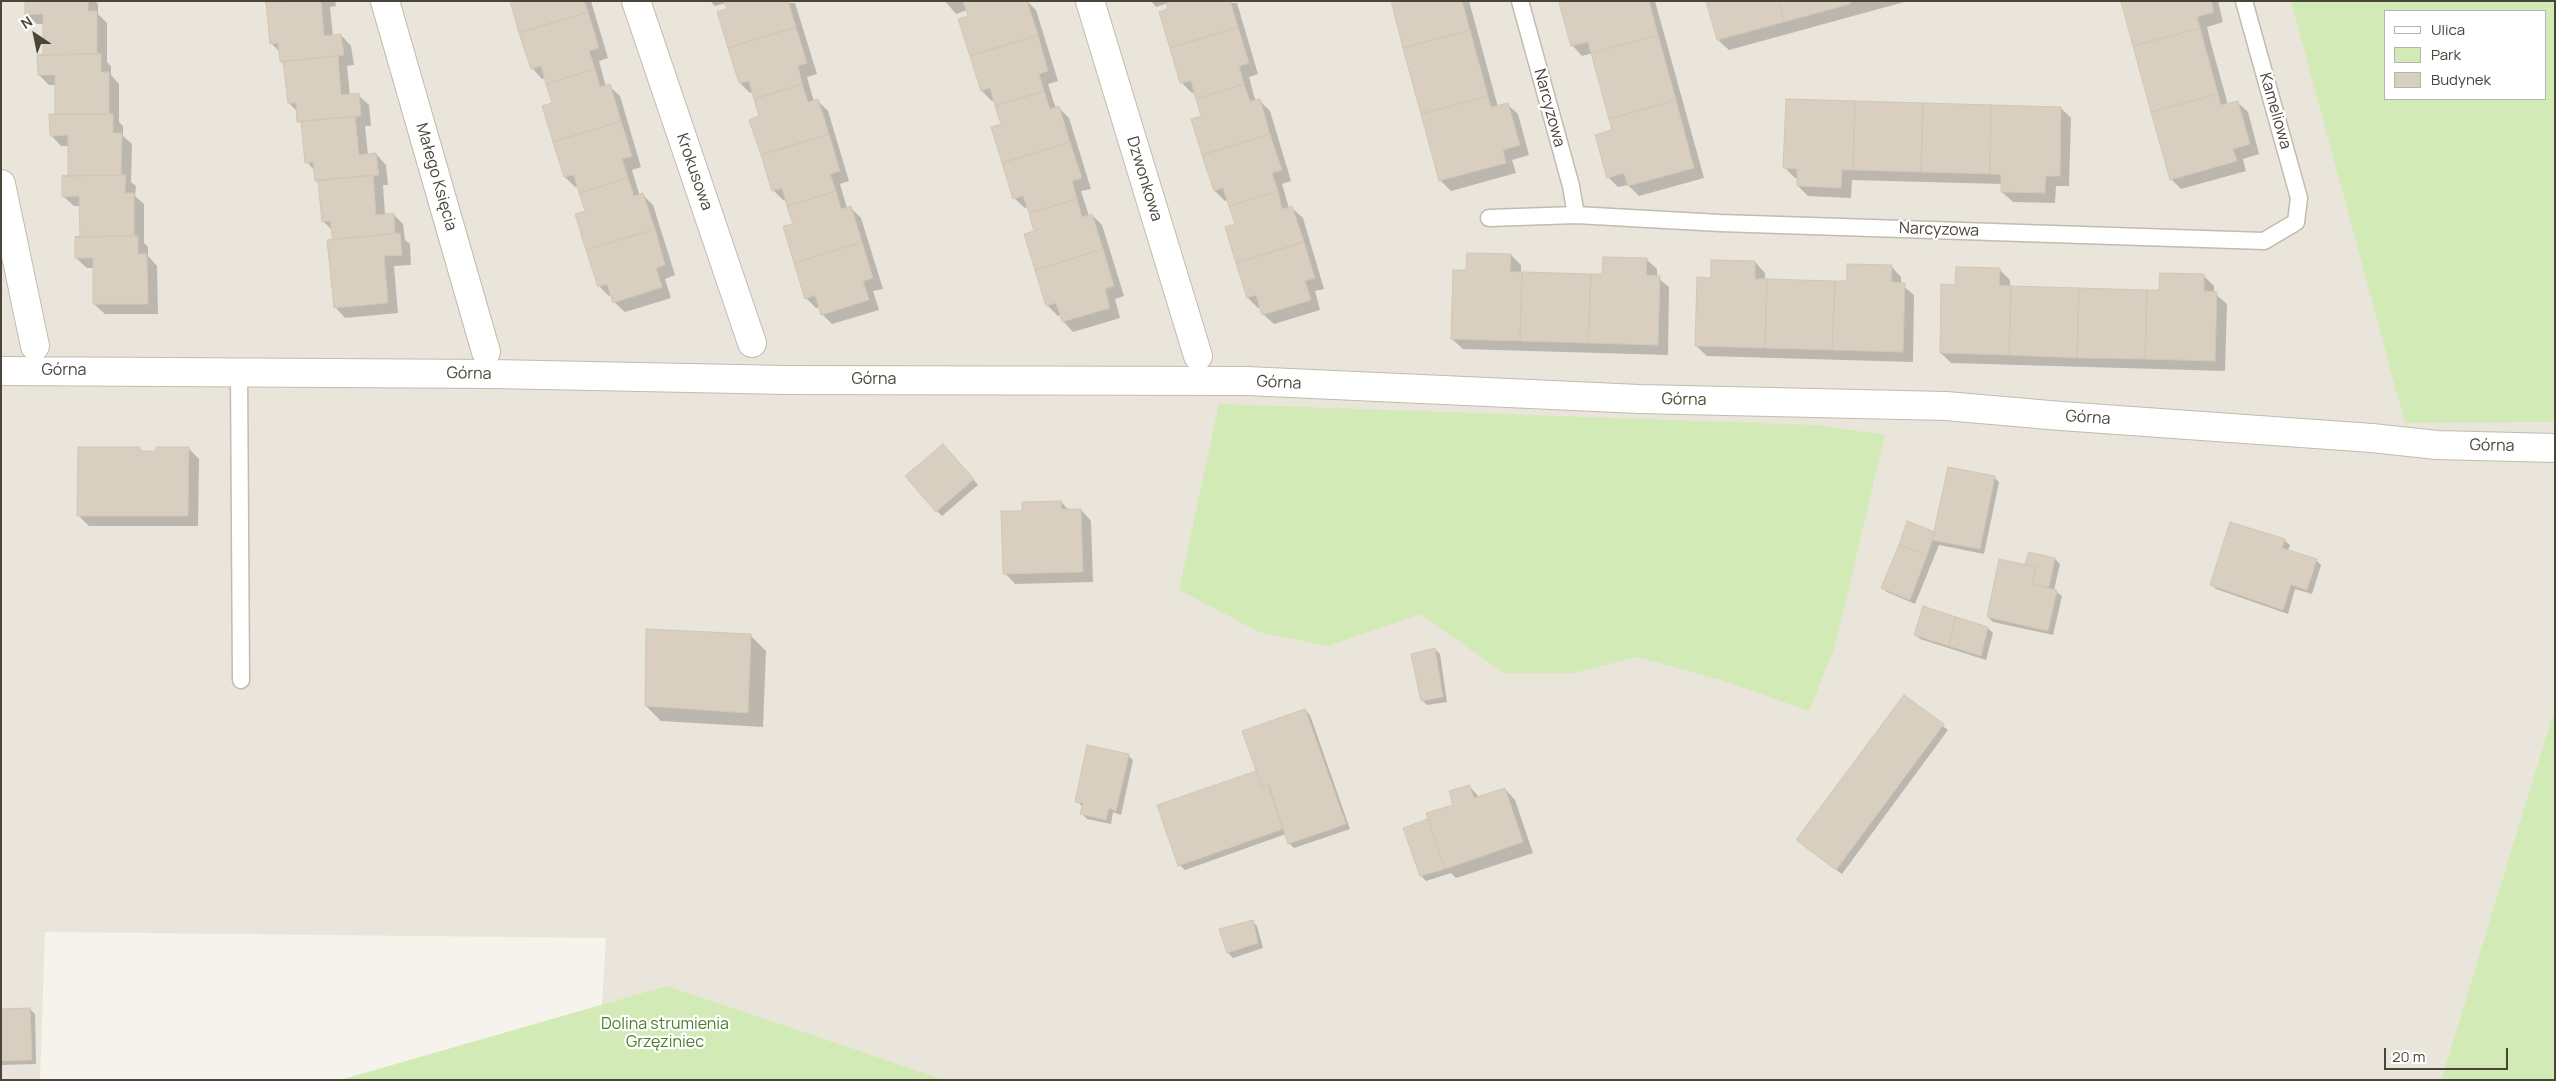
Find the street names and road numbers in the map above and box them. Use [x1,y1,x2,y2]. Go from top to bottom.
street label: Narcyzowa [1529,67,1569,149]
street label: Kameliowa [2255,71,2295,151]
street label: Małego Księcia [411,121,461,233]
street label: Krokusowa [672,131,716,213]
street label: Dzwonkowa [1122,134,1166,224]
street label: Narcyzowa [1899,219,1979,241]
street label: Górna [42,361,86,381]
street label: Górna [446,364,492,384]
street label: Górna [852,370,896,390]
street label: Górna [1256,372,1302,394]
street label: Górna [1661,390,1707,410]
street label: Górna [2065,407,2111,429]
street label: Górna [2469,436,2515,456]

